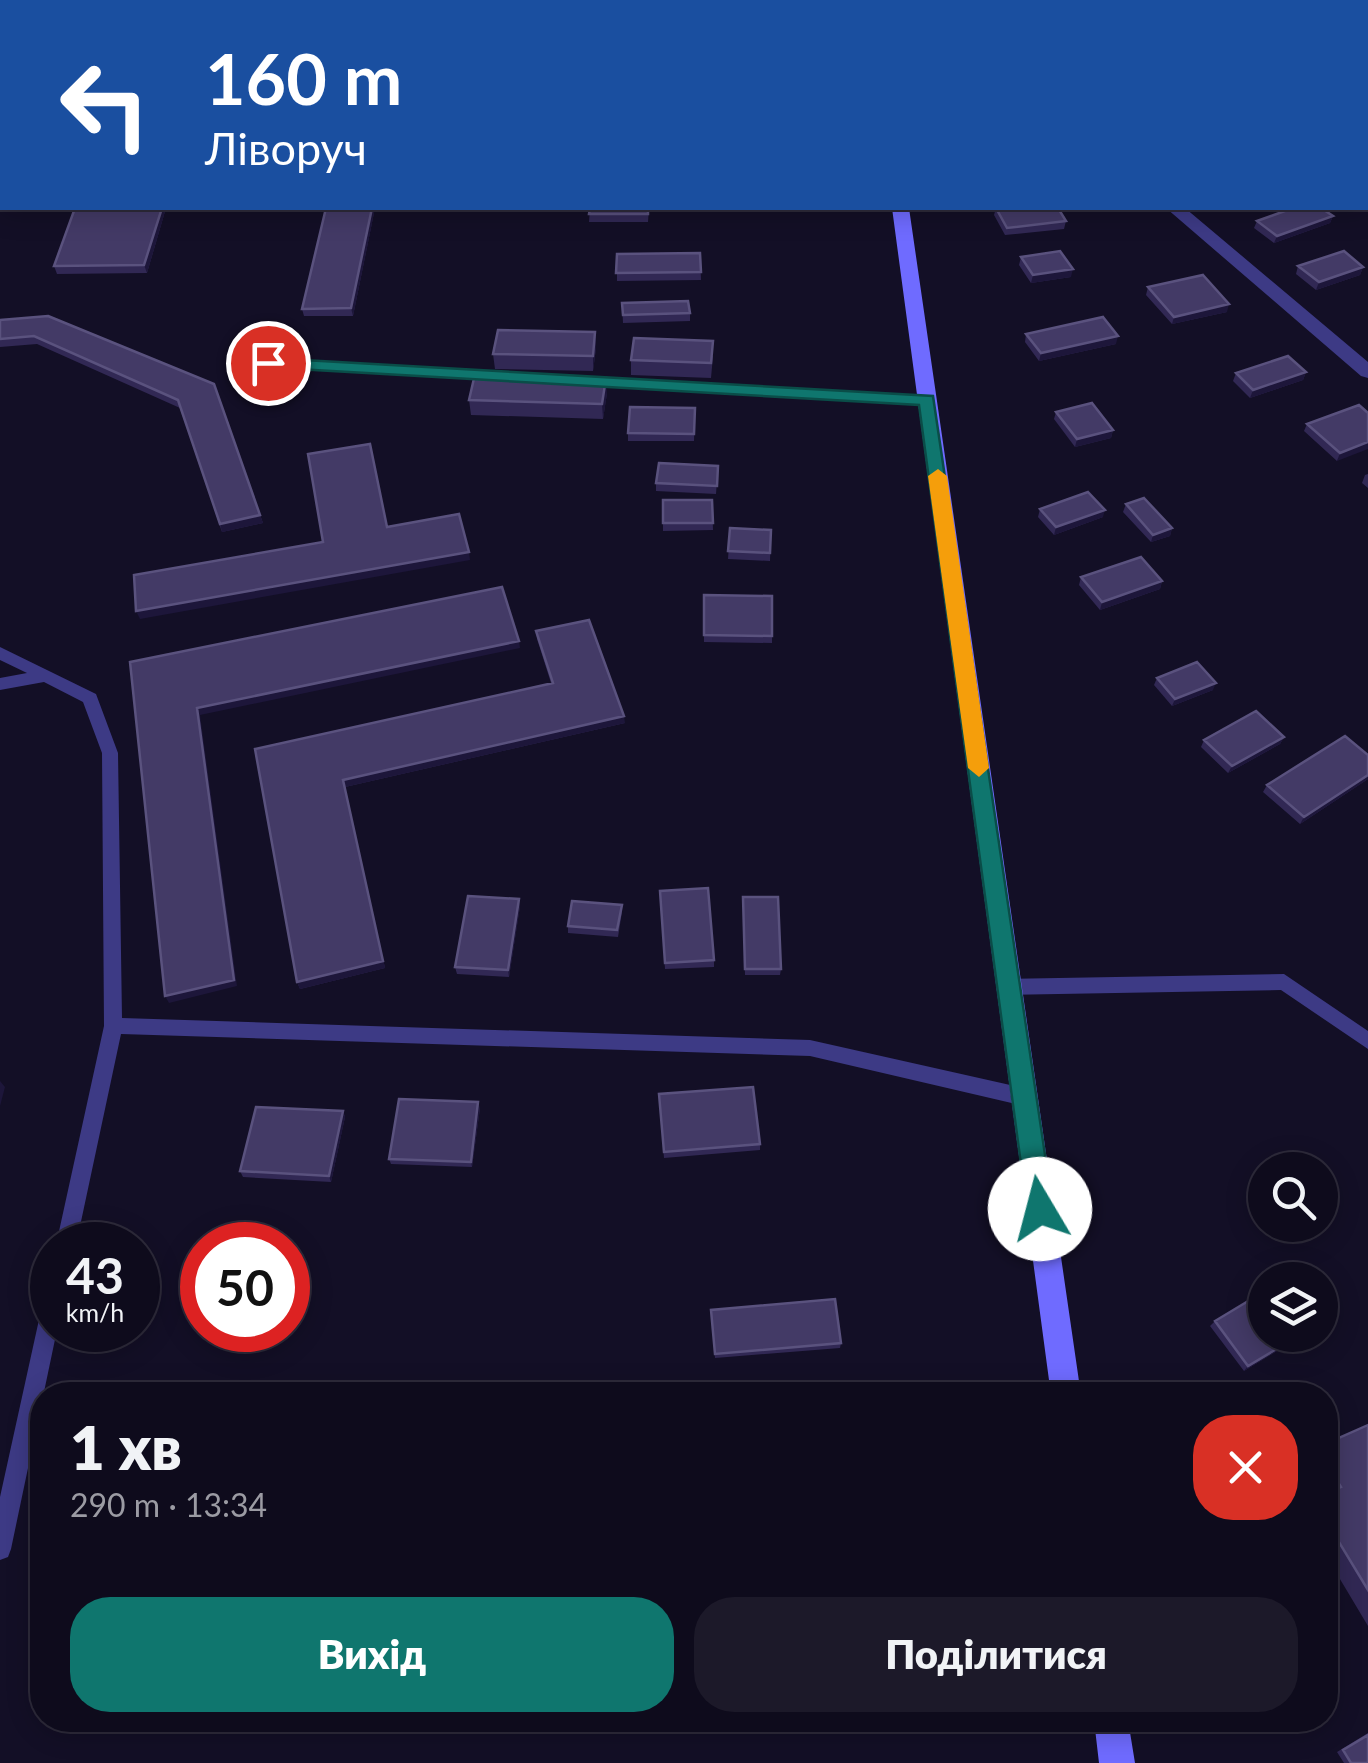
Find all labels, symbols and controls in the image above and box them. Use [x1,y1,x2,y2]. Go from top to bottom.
text: 160 m [205,36,402,120]
icon: left [40,40,170,170]
text: Ліворуч [205,121,367,175]
pin [226,321,311,406]
icon: arrive [241,336,296,391]
map controls [1248,1152,1338,1352]
button: search [1248,1152,1338,1242]
position arrow [988,1157,1092,1261]
speed limit sign: 50 [180,1222,310,1352]
text: 43 [66,1245,124,1305]
button: layers [1248,1262,1338,1352]
text: km/h [66,1297,124,1327]
text: 1 хв [70,1411,182,1483]
button: close [1193,1415,1298,1520]
text: 290 m · 13:34 [70,1485,267,1524]
button: Вихід [70,1597,674,1712]
button: Поділитися [694,1597,1298,1712]

